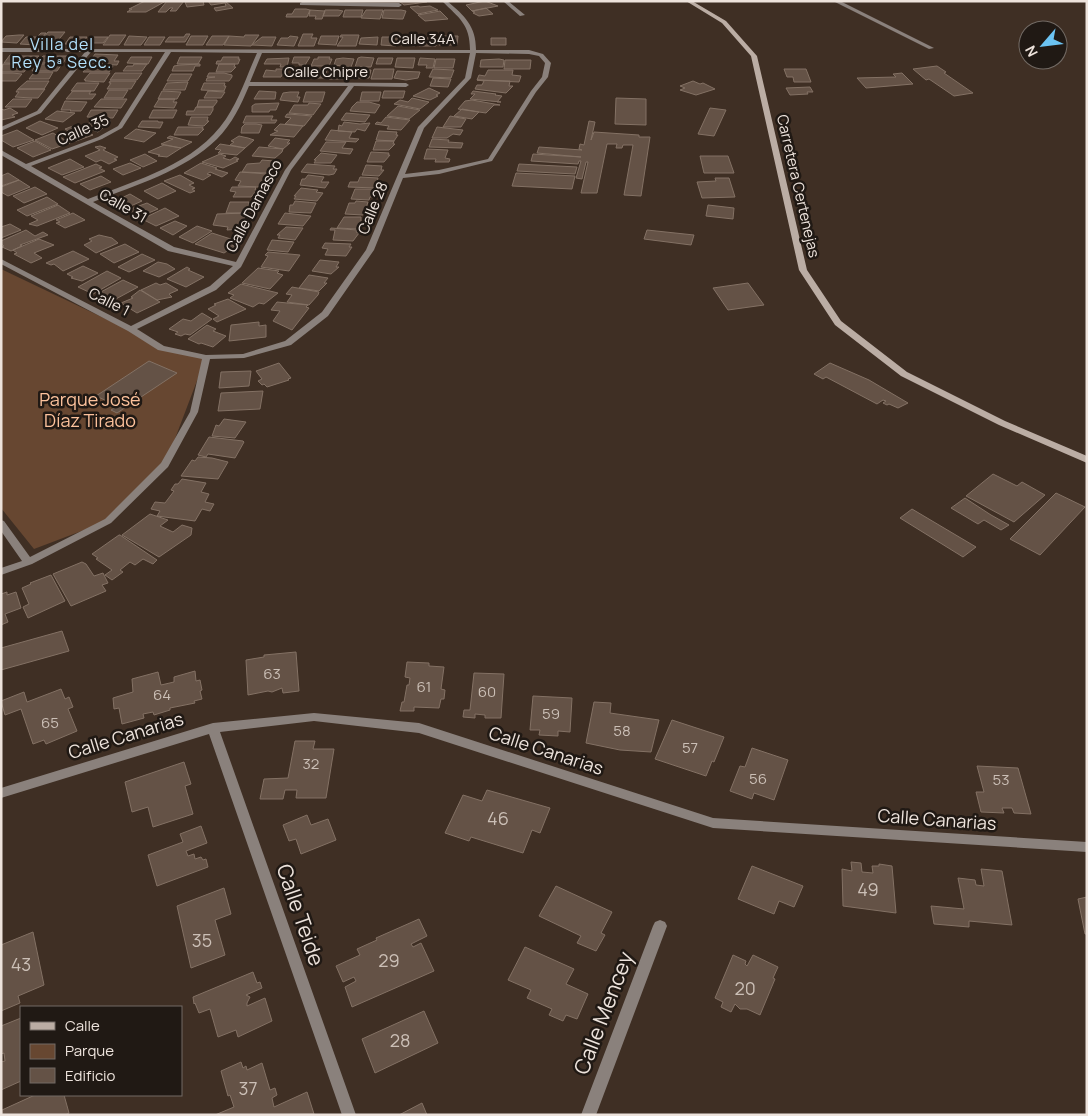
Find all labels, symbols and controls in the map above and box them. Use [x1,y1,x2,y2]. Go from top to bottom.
north arrow [1018,20,1068,70]
street label: Calle 34A [391,28,456,49]
district label: Villa del Rey 5ª Secc. [12,33,112,73]
text: N [1020,42,1042,60]
street label: Calle Chipre [284,61,368,82]
street label: Calle 35 [53,109,112,150]
street label: Carretera Certenejas [772,112,825,260]
street label: Calle Damasco [220,156,287,256]
street label: Calle 28 [352,178,393,237]
street label: Calle 31 [95,183,151,228]
street label: Calle 1 [85,282,133,321]
park label: Parque José Díaz Tirado [39,387,141,432]
house number: 63 [263,663,281,684]
house number: 61 [417,676,431,697]
house number: 60 [478,681,496,702]
house number: 64 [153,684,171,705]
house number: 59 [542,703,560,724]
street label: Calle Canarias [65,706,186,764]
house number: 65 [41,712,59,733]
street label: Calle Canarias [486,720,607,780]
house number: 58 [613,720,631,741]
house number: 57 [682,737,698,758]
house number: 32 [303,753,319,774]
house number: 56 [749,768,767,789]
house number: 53 [993,769,1009,790]
street label: Calle Canarias [877,803,997,835]
house number: 46 [487,806,509,830]
street label: Calle Teide [270,860,331,969]
house number: 49 [857,877,879,901]
house number: 35 [192,928,212,952]
street label: Calle Mencey [567,947,639,1078]
house number: 29 [378,948,400,972]
house number: 43 [11,952,31,976]
house number: 20 [734,976,756,1000]
legend [20,1006,182,1096]
text: Calle [65,1015,100,1036]
house number: 28 [390,1028,410,1052]
text: Parque [65,1040,114,1061]
text: Edificio [65,1065,116,1086]
house number: 37 [239,1076,258,1100]

